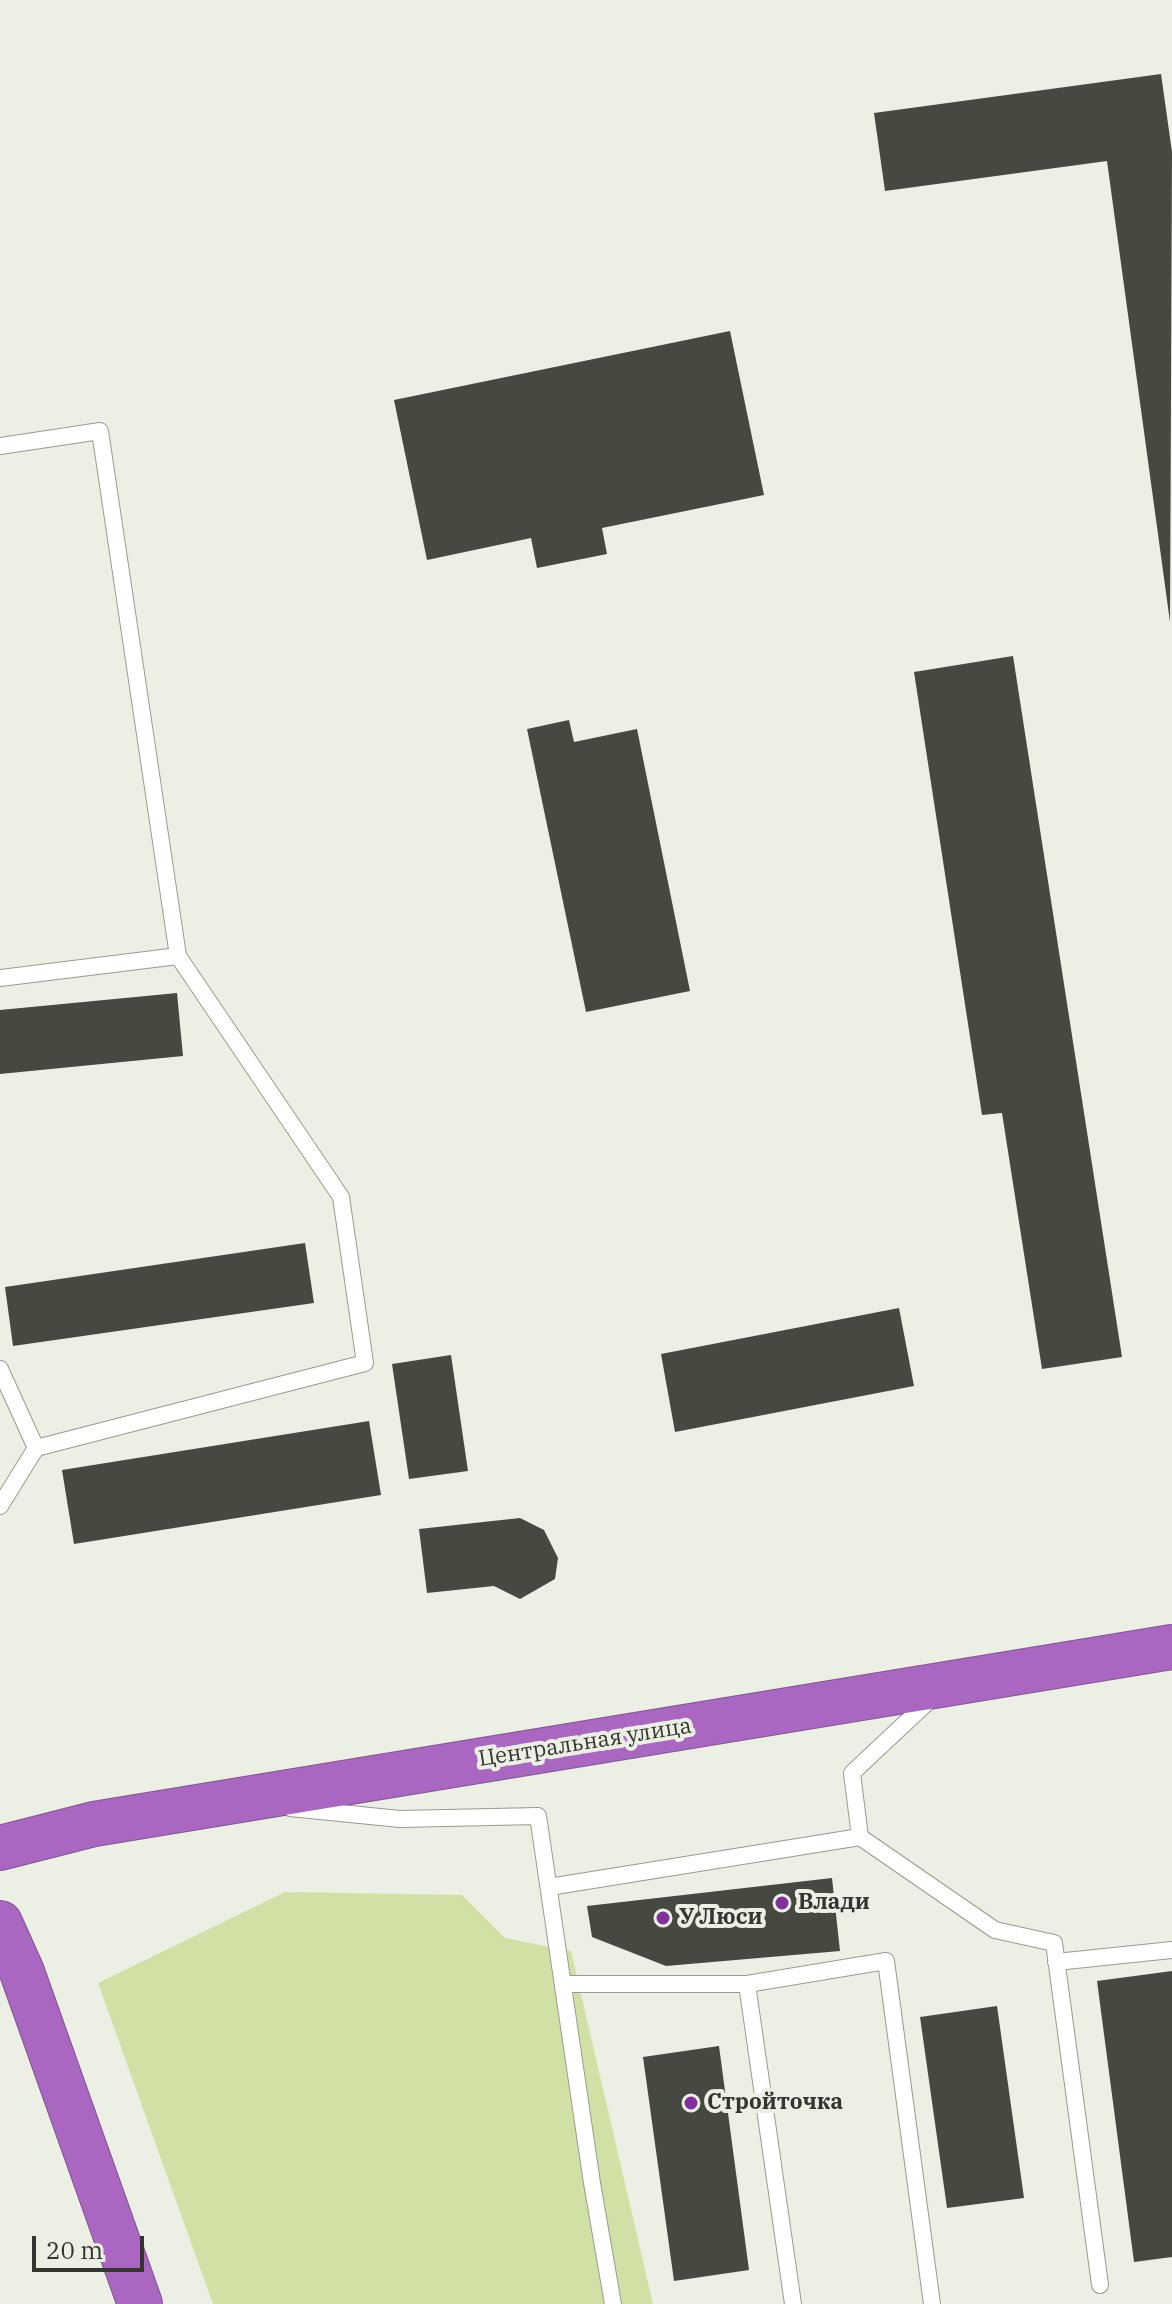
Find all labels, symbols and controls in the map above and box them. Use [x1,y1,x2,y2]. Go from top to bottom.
street label: Центральная улица [477,1713,693,1773]
place label: Влади [798,1890,870,1916]
marker: Влади [773,1894,791,1912]
place label: У Люси [679,1905,763,1931]
marker: У Люси [654,1909,672,1927]
place label: Стройточка [707,2090,843,2116]
marker: Стройточка [682,2094,700,2112]
scale bar [36,2220,148,2270]
text: 20 m [46,2234,103,2266]

